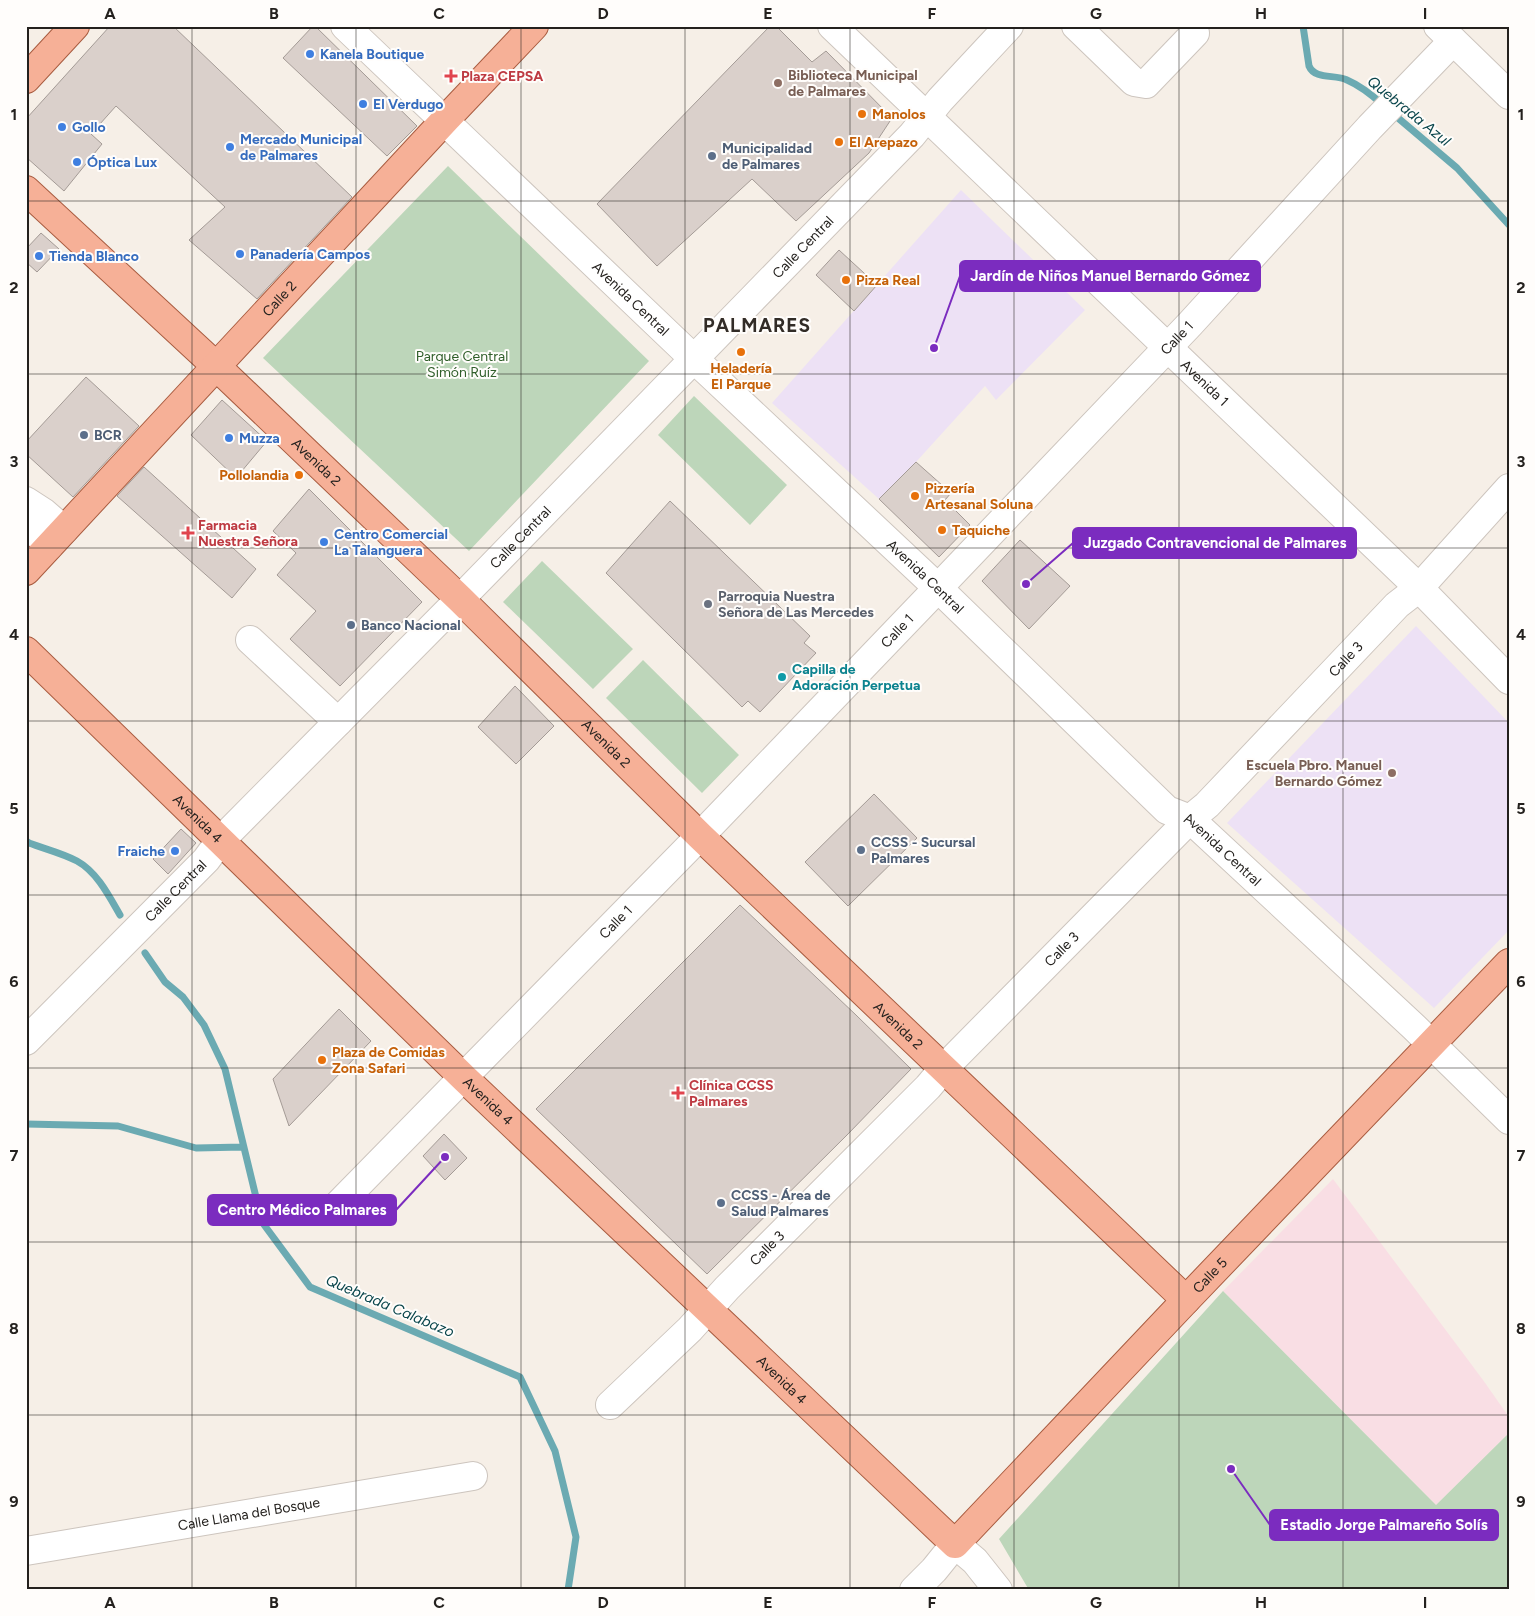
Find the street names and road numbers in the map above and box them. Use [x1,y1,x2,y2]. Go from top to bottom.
street label: Calle Central [769,212,837,282]
street label: Avenida Central [589,258,673,339]
street label: Calle 2 [259,277,300,320]
street label: Calle 1 [1157,317,1197,358]
street label: Avenida 1 [1177,356,1232,410]
street label: Avenida 2 [288,435,345,490]
street label: Calle Central [486,502,554,572]
street label: Avenida Central [883,536,968,617]
street label: Calle 1 [877,610,917,651]
street label: Calle 3 [1325,638,1366,680]
street label: Avenida 2 [578,716,634,771]
street label: Avenida 4 [169,791,226,847]
street label: Avenida Central [1182,809,1265,889]
street label: Calle Central [141,856,210,925]
street label: Calle 1 [595,902,636,942]
street label: Calle 3 [1041,928,1082,970]
street label: Avenida 2 [870,998,927,1053]
street label: Avenida 4 [460,1073,517,1129]
street label: Calle 3 [746,1227,788,1269]
street label: Calle 5 [1189,1254,1231,1296]
street label: Avenida 4 [753,1352,811,1408]
street label: Calle Llama del Bosque [177,1493,322,1534]

